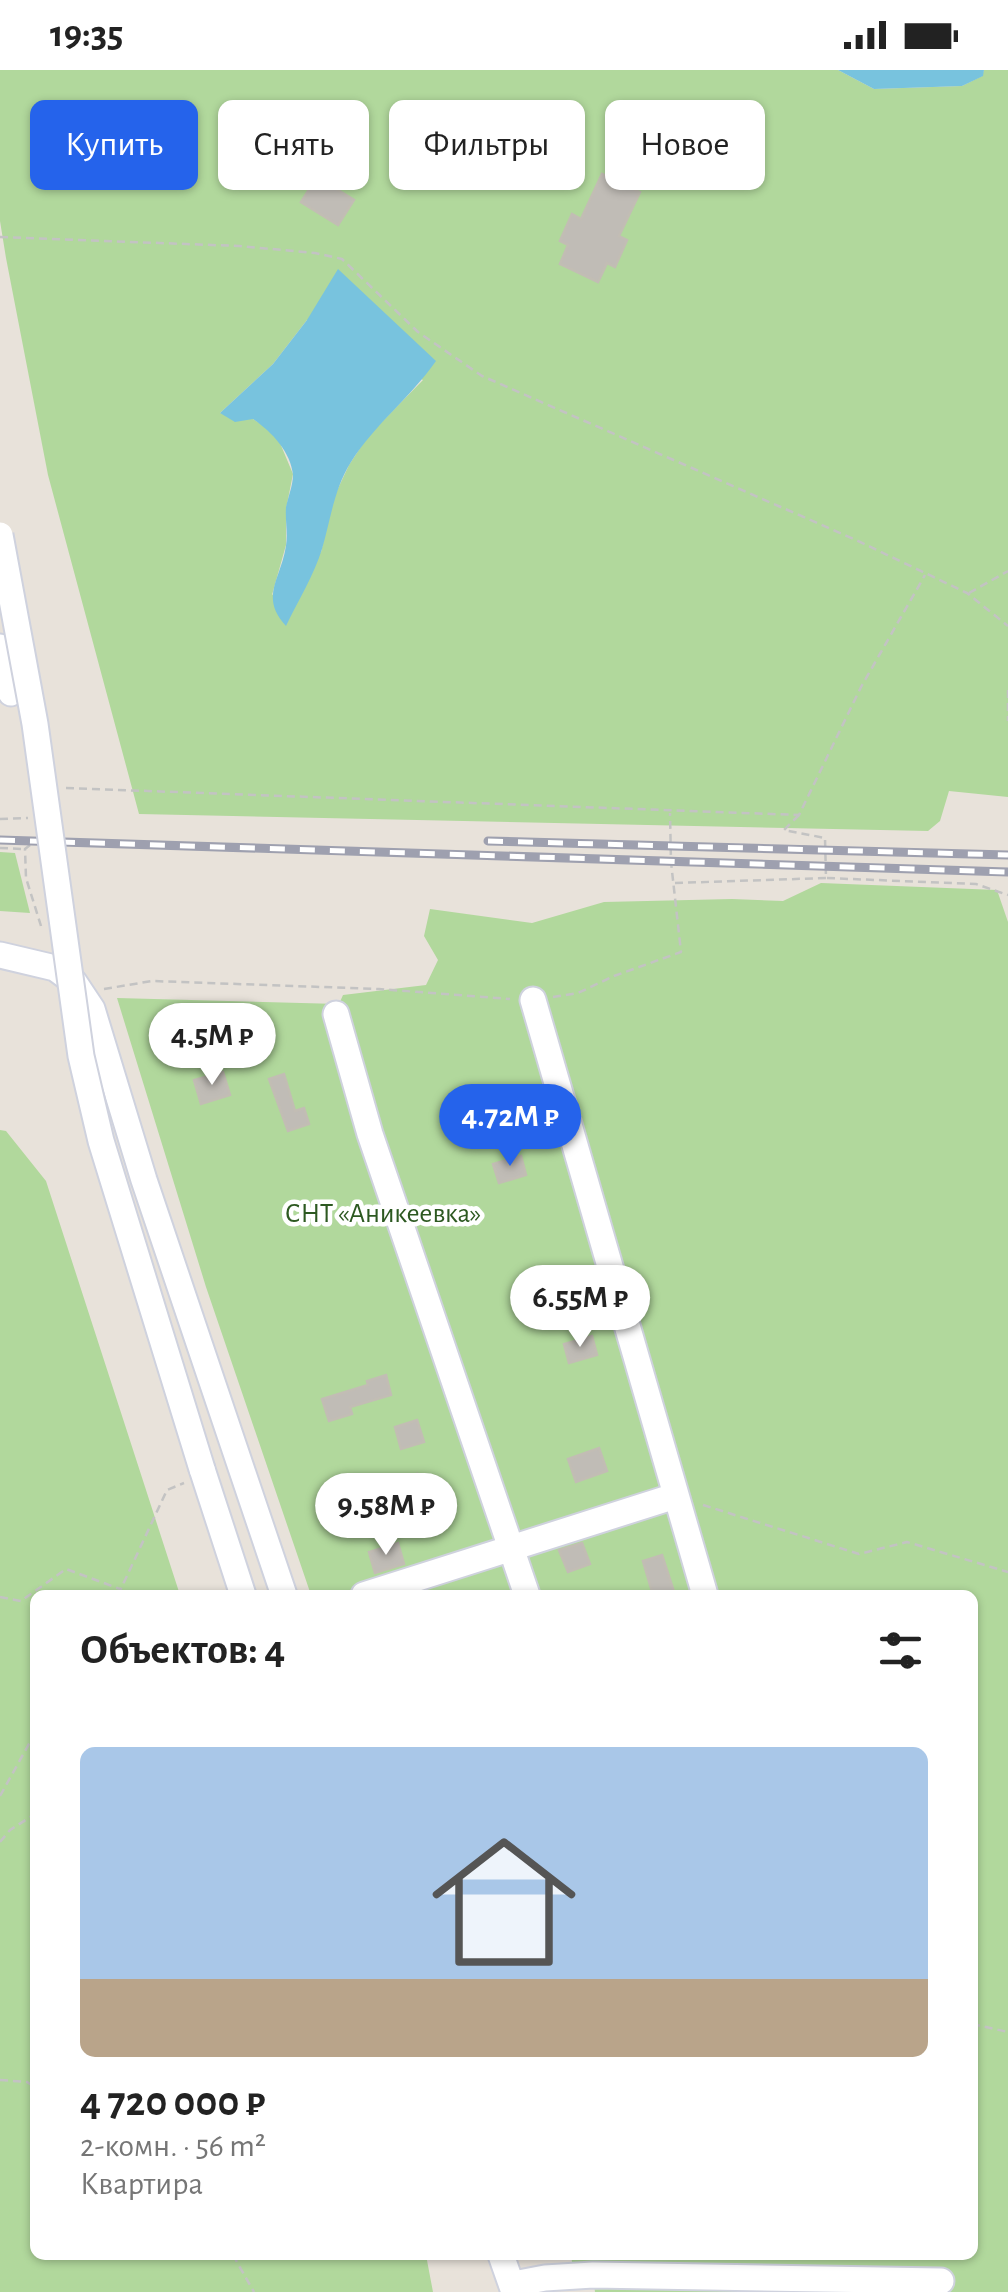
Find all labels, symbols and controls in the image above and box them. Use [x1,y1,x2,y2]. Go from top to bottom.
text: 19:35 [50,16,124,54]
chip: Купить [30,100,198,190]
chip: Снять [218,100,369,190]
chip: Фильтры [389,100,585,190]
chip: Новое [605,100,765,190]
pin: 4.5M ₽ [131,1003,293,1088]
text: 4.5M ₽ [171,1019,253,1051]
pin: 4.72M ₽ [418,1084,602,1169]
text: 4.72M ₽ [461,1100,559,1132]
park label: СНТ «Аникеевка» [285,1200,481,1228]
pin: 6.55M ₽ [488,1265,672,1350]
text: 6.55M ₽ [532,1281,628,1313]
pin: 9.58M ₽ [294,1473,478,1558]
text: 9.58M ₽ [337,1489,435,1521]
icon: filters [873,1623,928,1678]
text: Объектов: 4 [80,1629,285,1671]
icon: home [414,1812,594,1992]
text: 4 720 000 ₽ [80,2081,265,2123]
text: 2-комн. · 56 m² [80,2130,266,2162]
text: Квартира [80,2168,203,2200]

